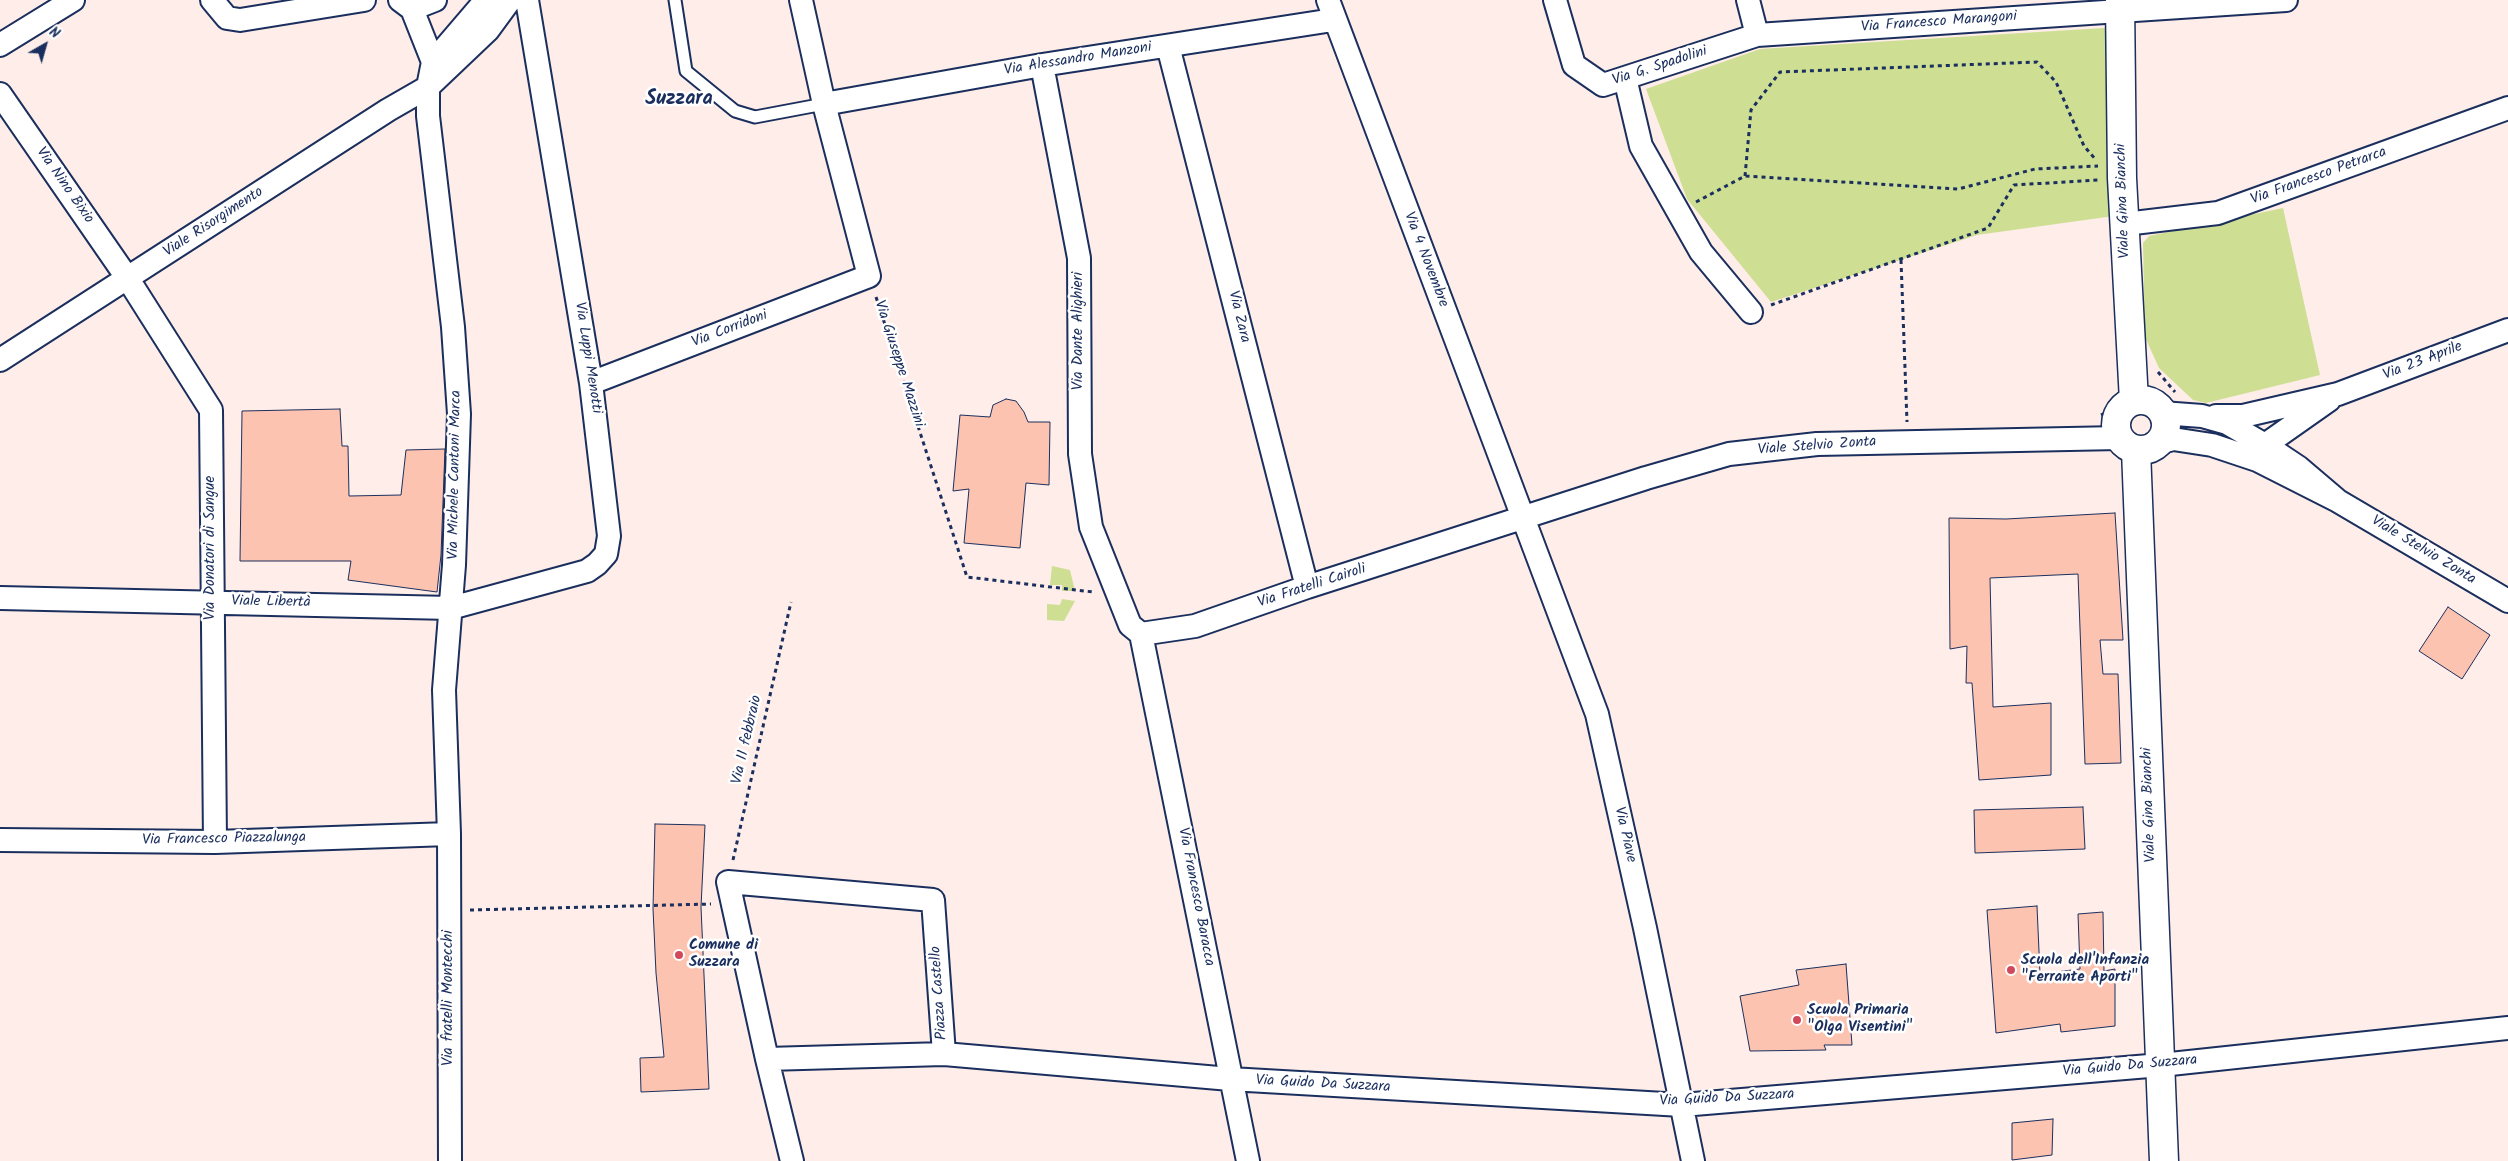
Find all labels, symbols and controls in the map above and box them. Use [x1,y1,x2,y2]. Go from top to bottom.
street label: Via Francesco Marangoni [1861,9,2017,37]
north arrow [20,20,70,70]
text: N [44,22,64,45]
street label: Via Alessandro Manzoni [1003,39,1153,81]
street label: Via G. Spadolini [1610,43,1710,91]
district label: Suzzara [645,89,713,113]
street label: Viale Gina Bianchi [2113,143,2135,259]
street label: Via Nino Bixio [31,144,97,228]
street label: Via Francesco Petrarca [2249,144,2389,210]
street label: Viale Risorgimento [161,184,267,262]
street label: Via 4 Novembre [1399,210,1451,310]
street label: Via Dante Alighieri [1070,272,1088,390]
street label: Via Zara [1223,289,1253,345]
street label: Via Giuseppe Mazzini [869,298,927,430]
street label: Via Luppi Menotti [569,301,605,415]
street label: Via Corridoni [690,307,770,353]
street label: Via 23 Aprile [2381,339,2465,385]
street label: Via Michele Cantoni Marca [446,390,466,560]
street label: Viale Stelvio Zonta [1757,434,1877,460]
street label: Via Donatori di Sangue [202,476,220,620]
street label: Viale Stelvio Zonta [2367,513,2479,589]
street label: Via Fratelli Cairoli [1256,561,1368,613]
street label: Viale Libertà [231,593,311,613]
street label: Via 11 febbraio [729,694,767,786]
street label: Viale Gina Bianchi [2139,747,2161,863]
street label: Via Piave [1609,805,1639,865]
street label: Via Francesco Baracca [1173,826,1217,968]
street label: Via Francesco Piazzalunga [142,830,306,850]
street label: Via fratelli Montecchi [440,930,458,1066]
place label: Comune di Suzzara [689,937,758,972]
street label: Piazza Castello [928,945,952,1041]
marker: Comune di Suzzara [673,949,685,961]
place label: Scuola dell'Infanzia "Ferrante Aporti" [2021,952,2149,987]
marker: Scuola dell'Infanzia "Ferrante Aporti" [2005,964,2017,976]
place label: Scuola Primaria "Olga Visentini" [1807,1002,1913,1037]
marker: Scuola Primaria "Olga Visentini" [1791,1014,1803,1026]
street label: Via Guido Da Suzzara [2062,1052,2198,1082]
street label: Via Guido Da Suzzara [1255,1072,1391,1098]
street label: Via Guido Da Suzzara [1659,1086,1795,1112]

